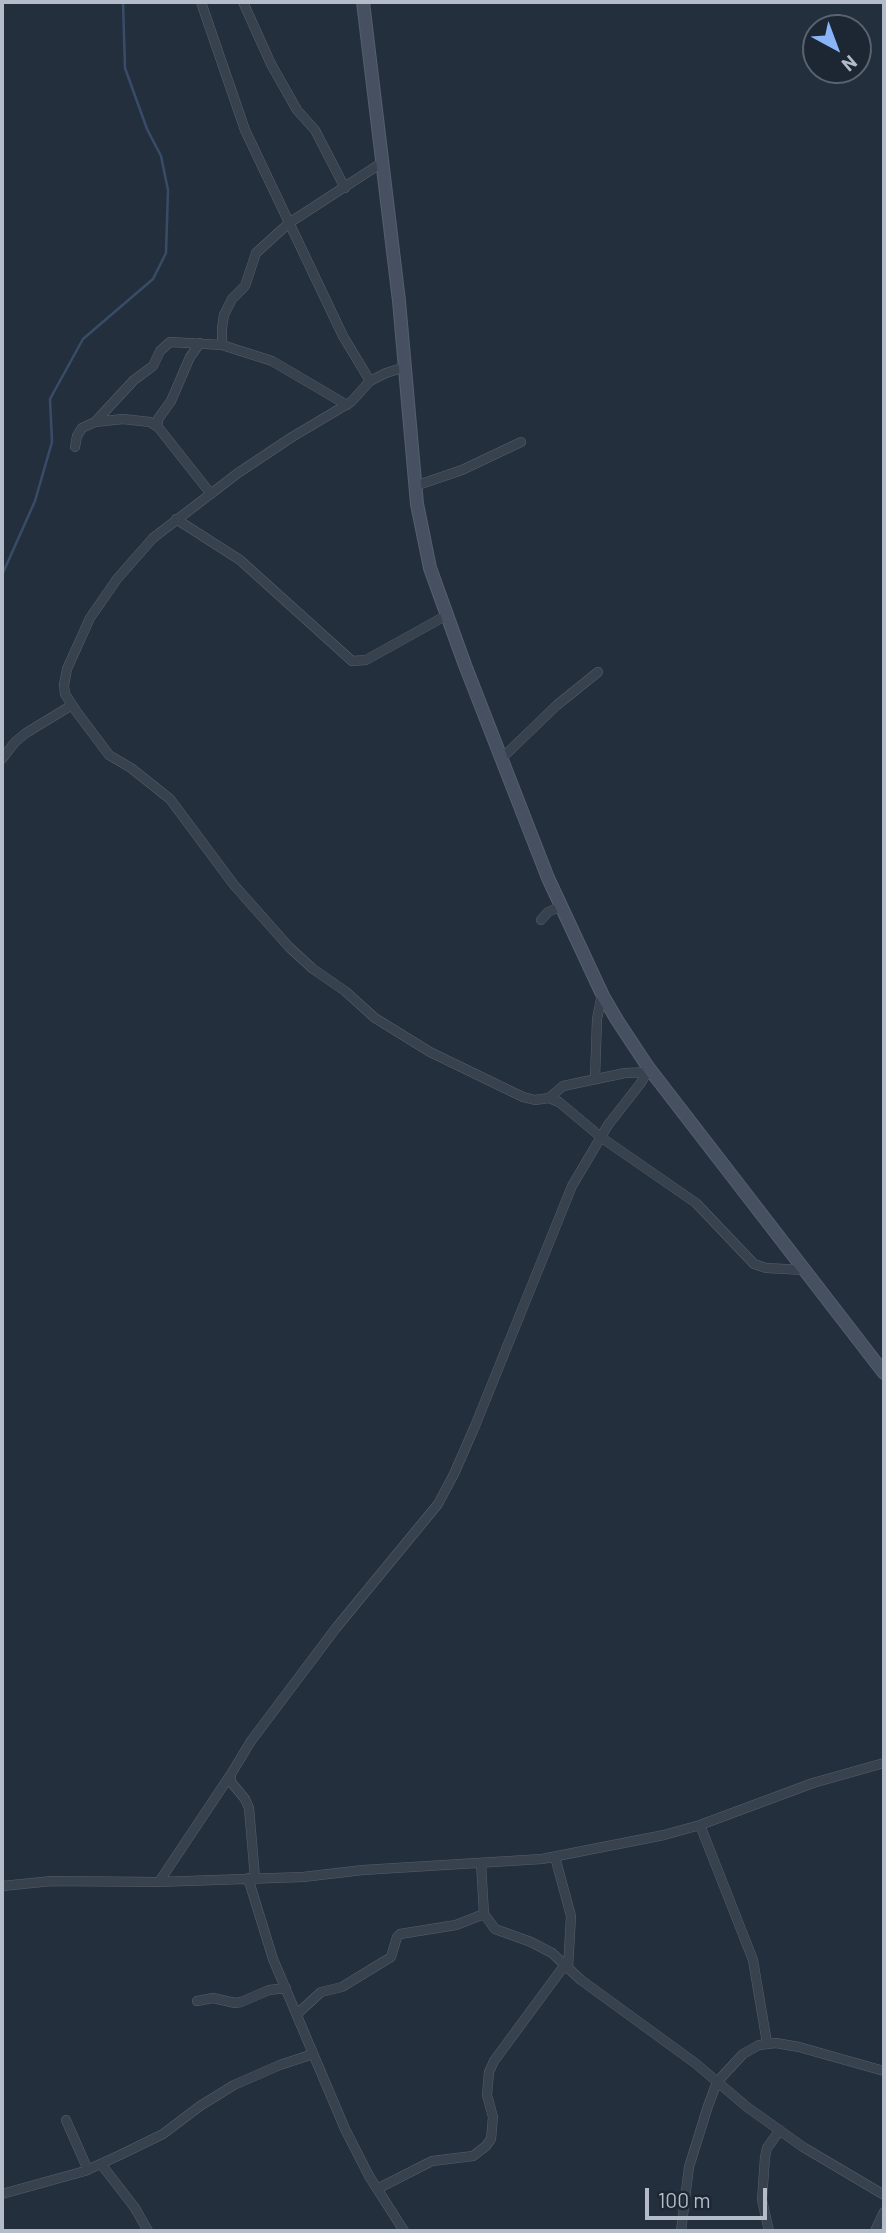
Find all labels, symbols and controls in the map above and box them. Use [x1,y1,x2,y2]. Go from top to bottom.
north arrow [802,14,872,84]
text: N [837,51,862,77]
scale bar [648,2174,770,2218]
text: 100 m [658,2187,711,2212]

